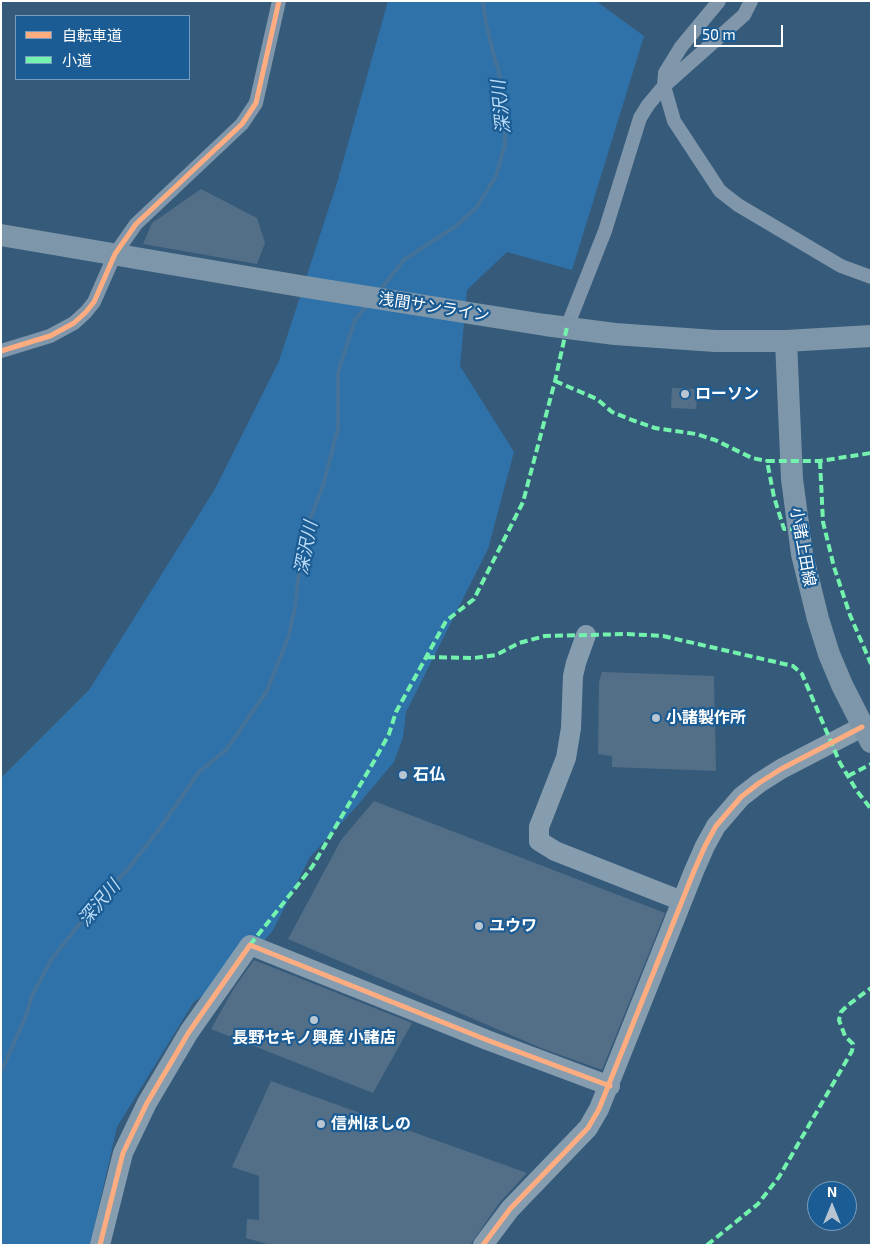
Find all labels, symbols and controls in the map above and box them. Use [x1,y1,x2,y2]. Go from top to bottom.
legend [15,15,190,80]
scale bar [697,15,786,47]
text: 50 m [702,25,736,43]
text: 自転車道 [62,26,122,44]
text: 小道 [62,51,92,69]
water label: 深沢川 [487,79,515,135]
street label: 浅間サンライン [377,289,491,325]
place label: ローソン [695,384,759,404]
marker: ローソン [679,388,691,400]
street label: 小諸上田線 [787,506,819,588]
water label: 深沢川 [290,519,322,577]
place label: 小諸製作所 [666,708,746,728]
marker: 小諸製作所 [650,712,662,724]
place label: 石仏 [413,765,445,785]
marker: 石仏 [397,769,409,781]
water label: 深沢川 [73,875,125,931]
place label: ユウワ [489,916,537,936]
marker: ユウワ [473,920,485,932]
marker: 長野セキノ興産 小諸店 [308,1014,320,1026]
place label: 長野セキノ興産 小諸店 [232,1028,396,1048]
place label: 信州ほしの [331,1114,411,1134]
marker: 信州ほしの [315,1118,327,1130]
north arrow [807,1181,857,1231]
text: N [827,1183,837,1200]

